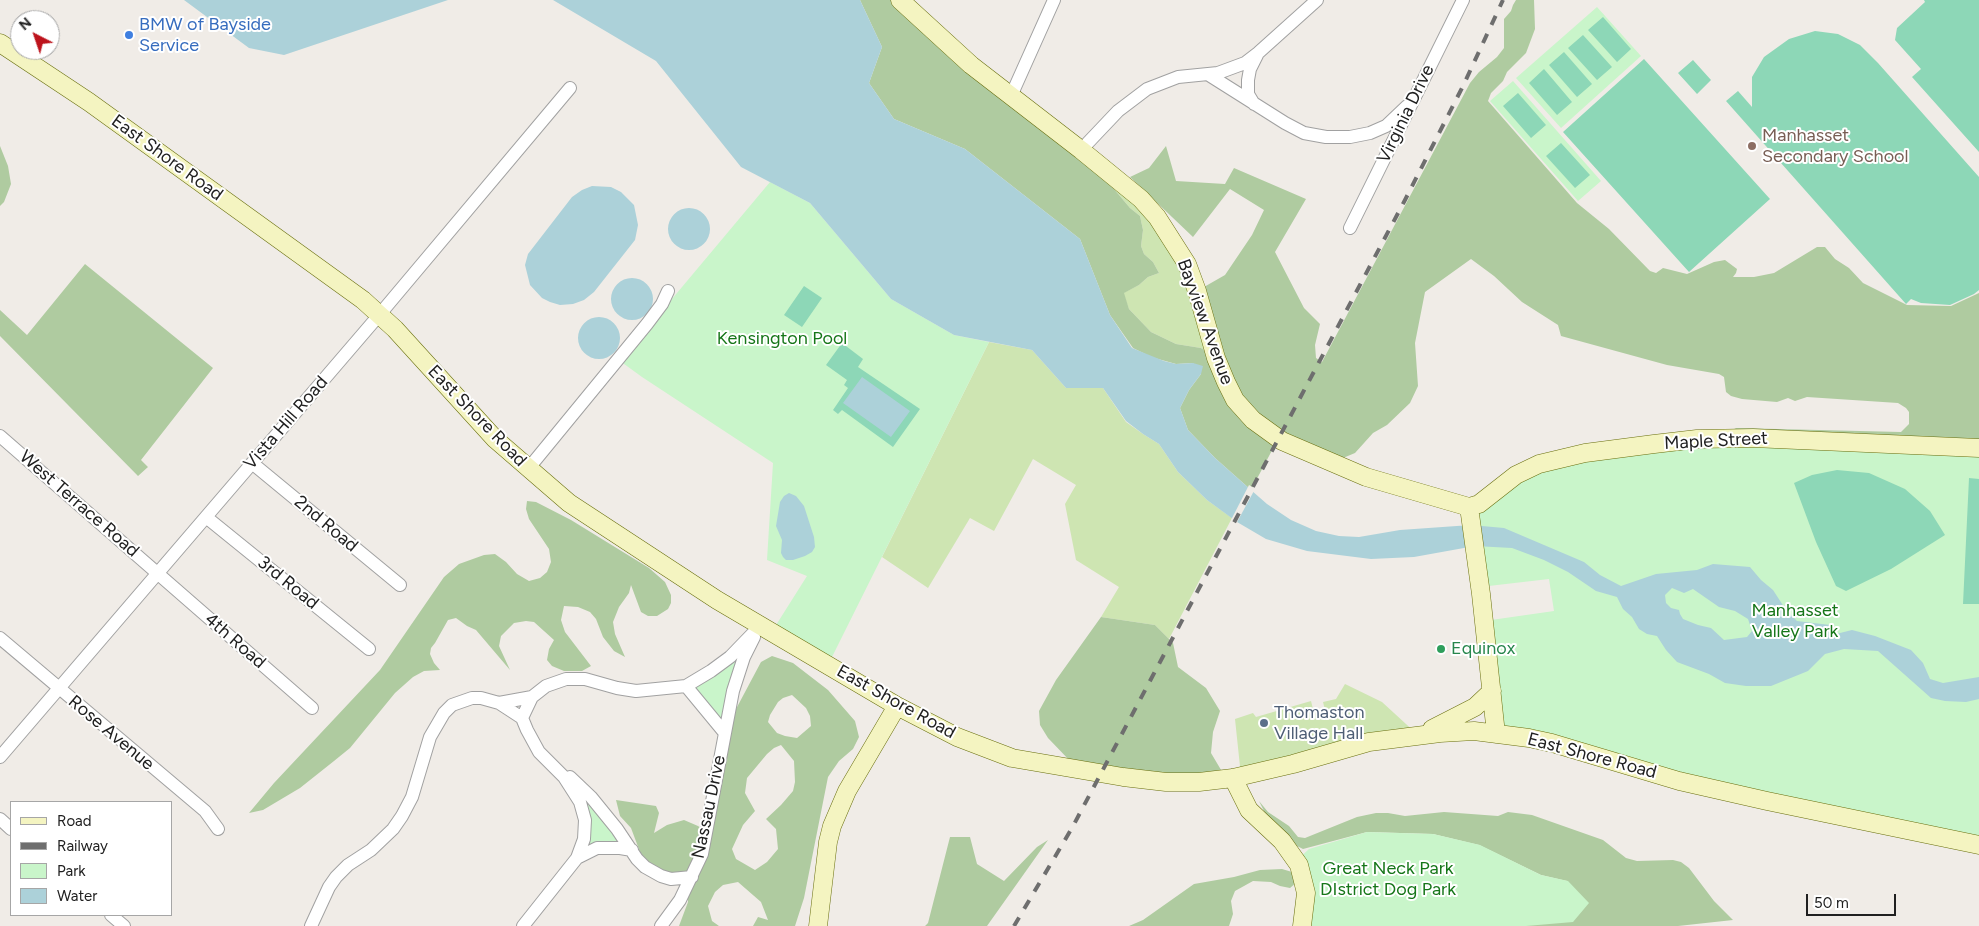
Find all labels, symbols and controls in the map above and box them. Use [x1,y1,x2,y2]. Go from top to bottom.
north arrow [10,10,60,60]
text: N [16,14,35,34]
place label: BMW of Bayside Service [139,14,271,56]
marker: BMW of Bayside Service [123,29,135,41]
street label: Virginia Drive [1373,61,1439,167]
street label: East Shore Road [107,110,227,206]
place label: Manhasset Secondary School [1762,125,1909,168]
marker: Manhasset Secondary School [1746,140,1758,152]
street label: Bayview Avenue [1172,256,1238,388]
park label: Kensington Pool [717,328,847,350]
street label: East Shore Road [423,361,531,471]
street label: Vista Hill Road [239,372,333,474]
street label: Maple Street [1664,428,1768,454]
street label: West Terrace Road [15,446,143,562]
street label: 2nd Road [290,491,362,557]
street label: 3rd Road [253,552,323,614]
park label: Manhasset Valley Park [1751,600,1839,642]
street label: 4th Road [200,609,270,673]
place label: Equinox [1451,638,1515,660]
marker: Equinox [1435,643,1447,655]
street label: East Shore Road [833,660,959,744]
street label: Rose Avenue [64,691,158,775]
place label: Thomaston Village Hall [1274,702,1365,744]
marker: Thomaston Village Hall [1258,717,1270,729]
street label: East Shore Road [1525,728,1659,784]
street label: Nassau Drive [688,753,730,861]
legend [10,801,172,916]
text: Road [57,812,92,830]
text: Railway [57,837,108,855]
park label: Great Neck Park DIstrict Dog Park [1320,858,1456,901]
text: Park [57,862,86,880]
scale bar [1809,884,1899,916]
text: Water [57,887,97,905]
text: 50 m [1814,894,1849,912]

